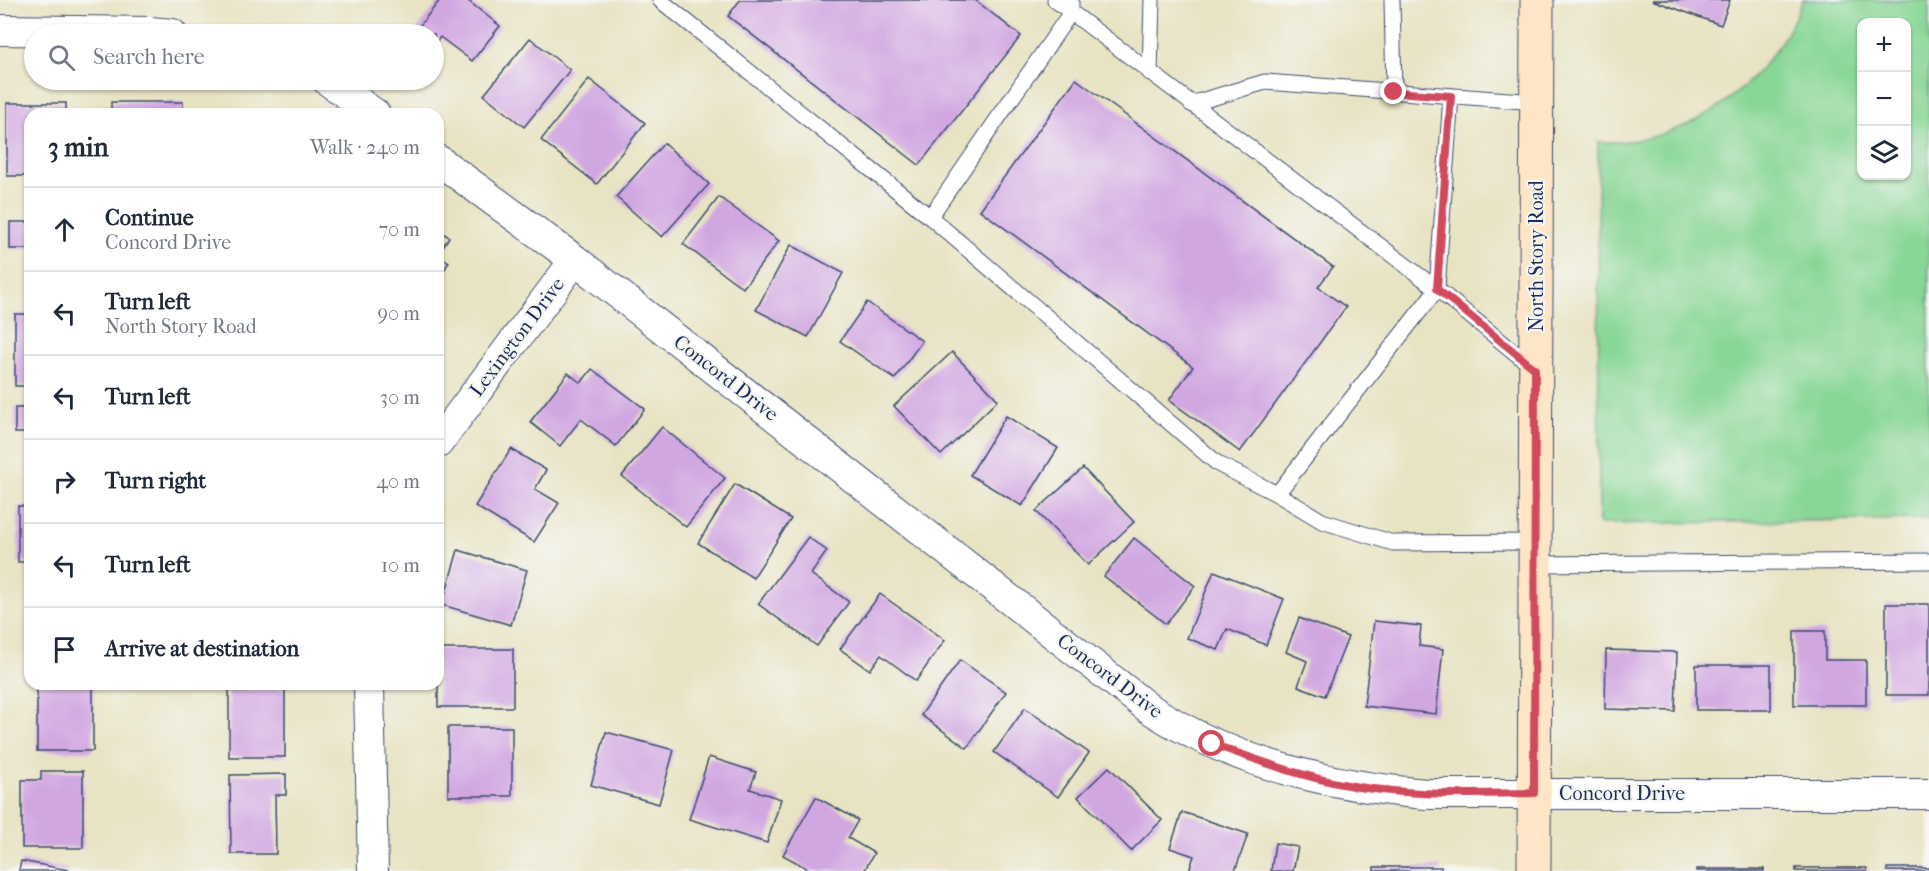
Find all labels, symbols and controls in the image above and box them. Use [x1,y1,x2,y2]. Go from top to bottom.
map controls [1857,18,1911,180]
button: + [1857,18,1911,72]
search box [24,24,444,90]
icon: search [45,41,78,74]
text: Search here [93,44,205,70]
button: − [1857,72,1911,126]
route end [1380,78,1406,104]
button: layers [1857,126,1911,180]
text: 3 min [48,132,109,163]
text: Walk · 240 m [310,136,420,159]
street label: North Story Road [1525,179,1548,332]
text: Continue [105,205,194,231]
icon: ahead [48,213,81,246]
text: 70 m [378,218,420,241]
text: Concord Drive [105,231,231,254]
street label: Lexington Drive [465,273,569,401]
text: Turn left [105,289,191,315]
icon: left [48,297,81,330]
text: 90 m [378,302,420,325]
text: North Story Road [105,315,257,338]
street label: Concord Drive [669,330,783,426]
icon: left [48,381,81,414]
text: Turn left [105,384,191,410]
text: 30 m [380,386,420,409]
icon: right [48,465,81,498]
text: Turn right [105,468,206,494]
text: 40 m [376,470,420,493]
icon: left [48,549,81,582]
text: Turn left [105,552,191,578]
text: 10 m [381,554,420,577]
street label: Concord Drive [1053,629,1167,723]
icon: arrive [48,633,81,666]
text: Arrive at destination [105,636,299,662]
route start [1198,730,1224,756]
street label: Concord Drive [1559,782,1685,805]

